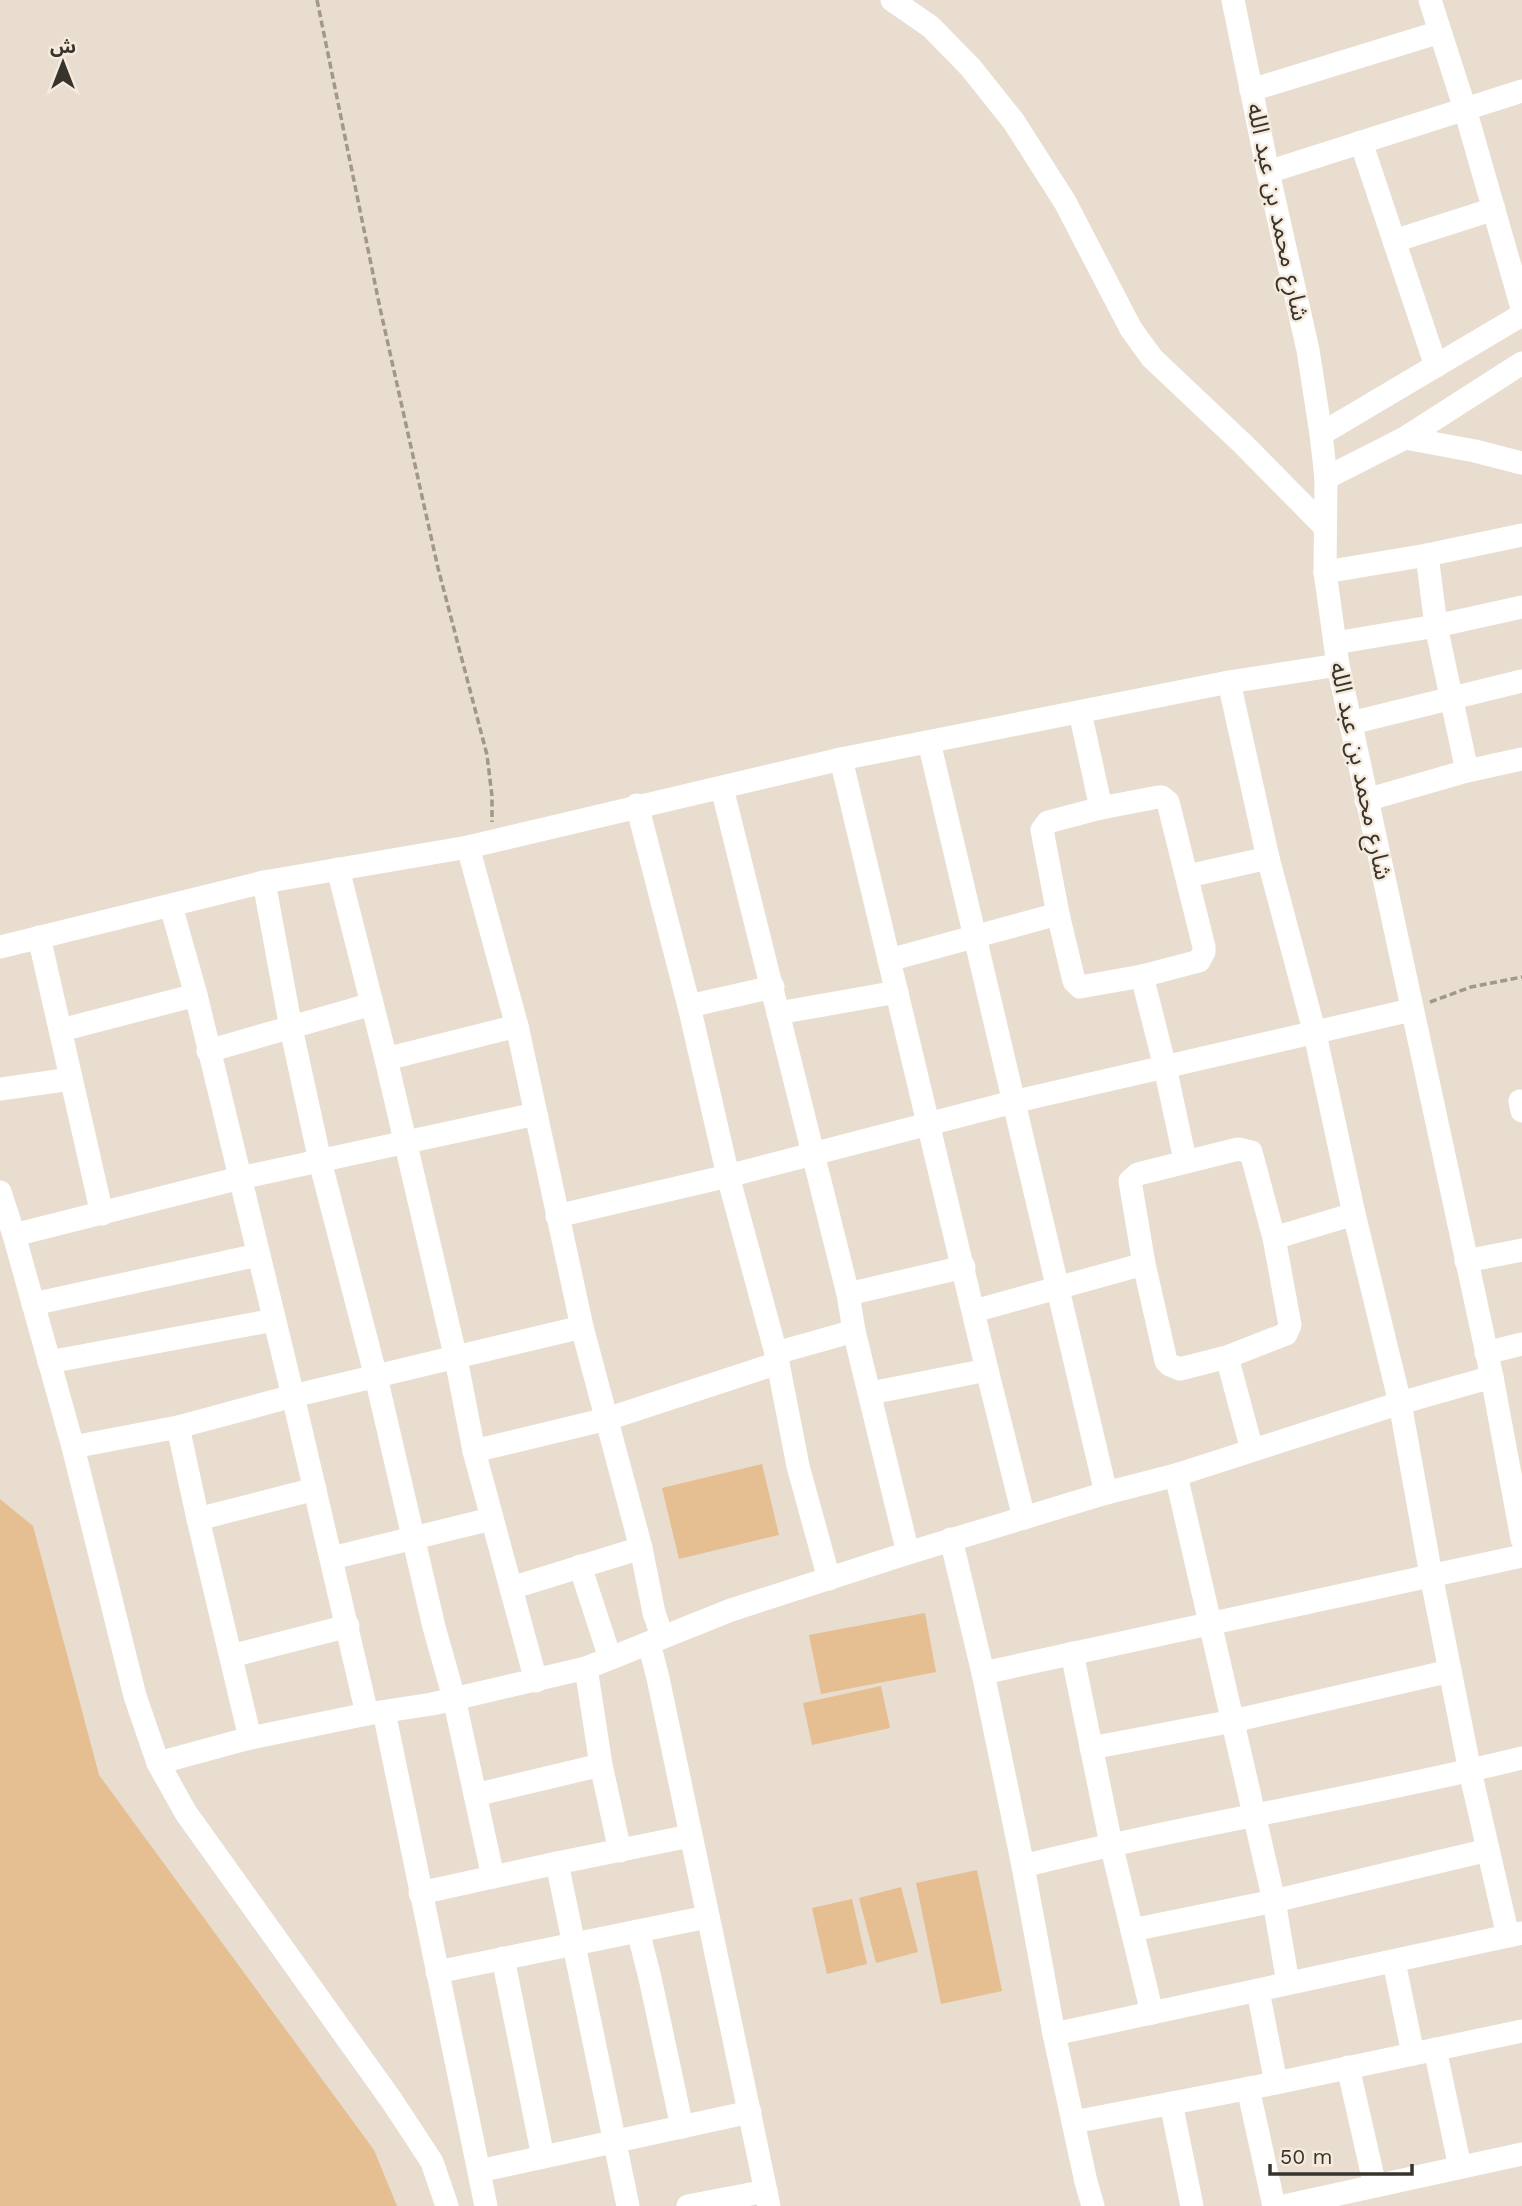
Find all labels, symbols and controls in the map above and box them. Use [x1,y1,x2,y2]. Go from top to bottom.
north arrow [28,28,98,98]
text: ش [50,35,76,58]
street label: شارع محمد بن عبد الله [1238,101,1315,324]
street label: شارع محمد بن عبد الله [1321,660,1398,883]
scale bar [1270,2132,1412,2176]
text: 50 m [1280,2144,1332,2169]

